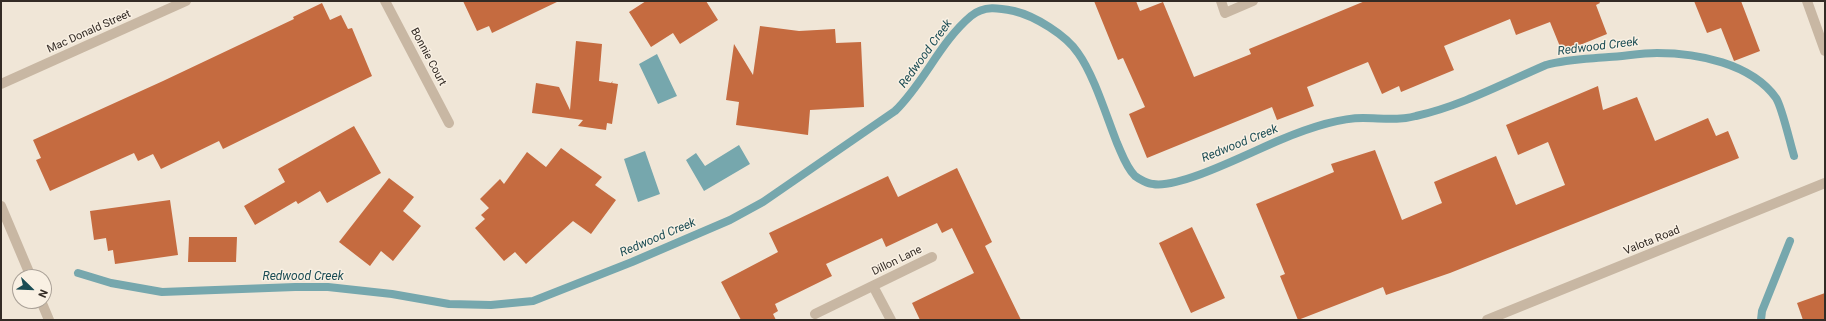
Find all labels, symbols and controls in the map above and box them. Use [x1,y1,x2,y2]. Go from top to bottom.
street label: Mac Donald Street [45,8,133,56]
water label: Redwood Creek [896,17,956,91]
street label: Bonnie Court [407,26,449,88]
water label: Redwood Creek [1557,35,1639,59]
water label: Redwood Creek [1200,122,1280,166]
water label: Redwood Creek [618,216,698,260]
street label: Valota Road [1622,224,1682,258]
street label: Dillon Lane [870,243,924,279]
north arrow [12,269,52,309]
water label: Redwood Creek [262,270,344,284]
text: N [35,287,50,300]

